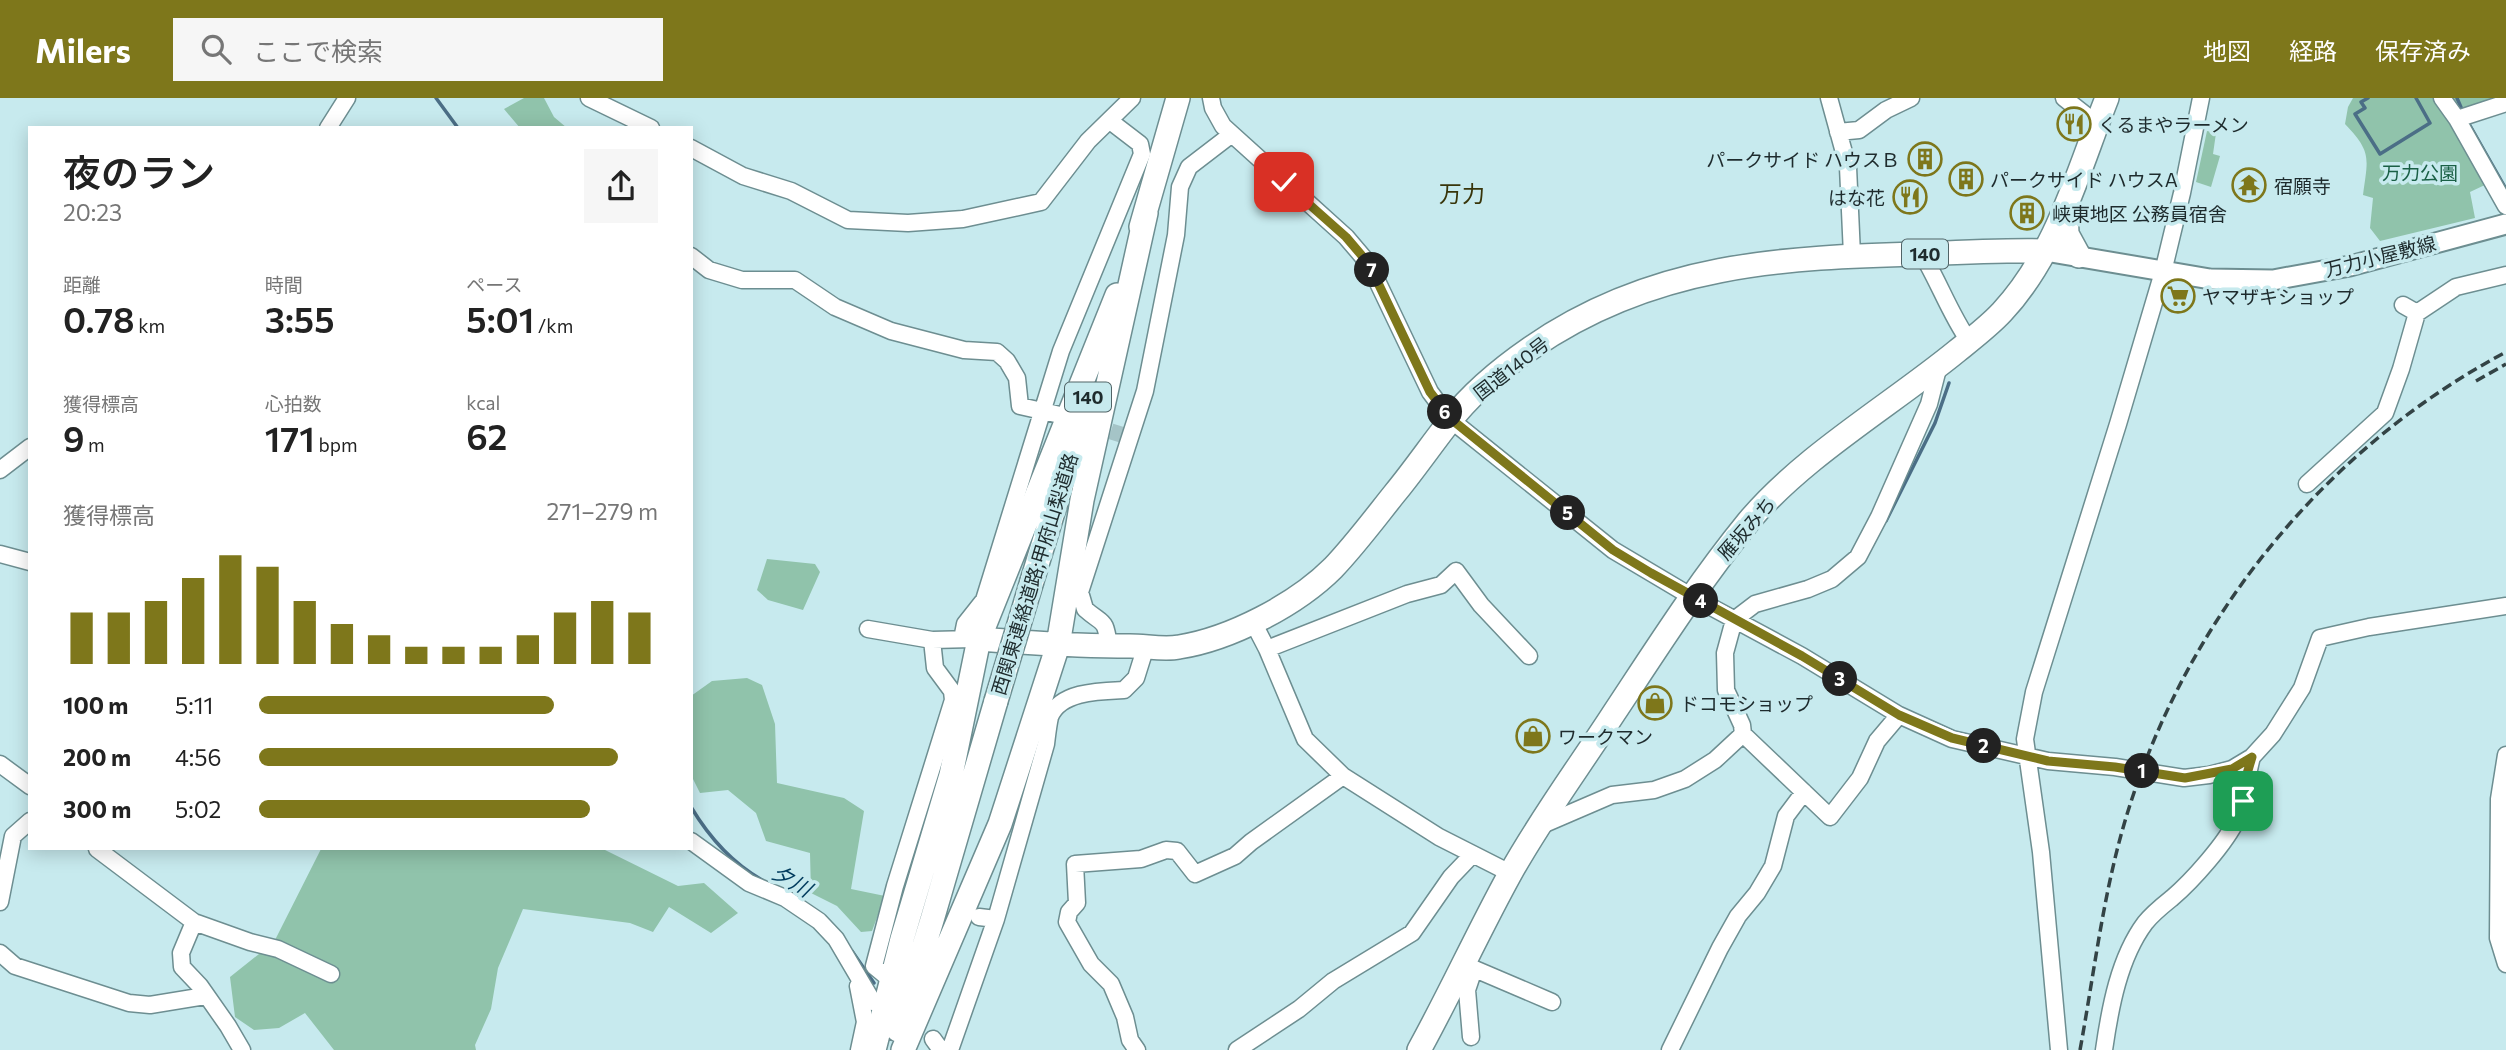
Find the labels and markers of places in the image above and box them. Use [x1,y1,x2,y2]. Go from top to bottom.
restaurant icon: くるまやラーメン [2055,105,2093,143]
place label: くるまやラーメン [2098,113,2249,136]
building icon: パークサイド ハウスＢ [1906,140,1944,178]
place label: パークサイド ハウスＢ [1706,148,1900,171]
pin [1254,152,1314,212]
building icon: パークサイド ハウスA [1947,160,1985,198]
temple icon: 宿願寺 [2230,166,2268,204]
place label: パークサイド ハウスA [1990,168,2178,191]
place label: 宿願寺 [2274,174,2331,197]
restaurant icon: はな花 [1891,178,1929,216]
place label: はな花 [1828,186,1885,209]
building icon: 峡東地区 公務員宿舎 [2008,194,2046,232]
place label: 峡東地区 公務員宿舎 [2052,202,2227,225]
pin: 7 [1354,252,1390,288]
supermarket icon: ヤマザキショップ [2159,277,2197,315]
place label: ヤマザキショップ [2202,285,2354,308]
pin: 6 [1428,394,1462,430]
pin: 5 [1550,496,1586,530]
pin: 4 [1684,584,1718,618]
pin: 3 [1822,662,1857,696]
shop icon: ドコモショップ [1636,684,1674,722]
place label: ドコモショップ [1680,692,1813,715]
shop icon: ワークマン [1514,717,1552,755]
place label: ワークマン [1558,725,1653,748]
pin: 2 [1966,728,2002,764]
pin: 1 [2124,754,2160,788]
pin [2213,771,2273,831]

